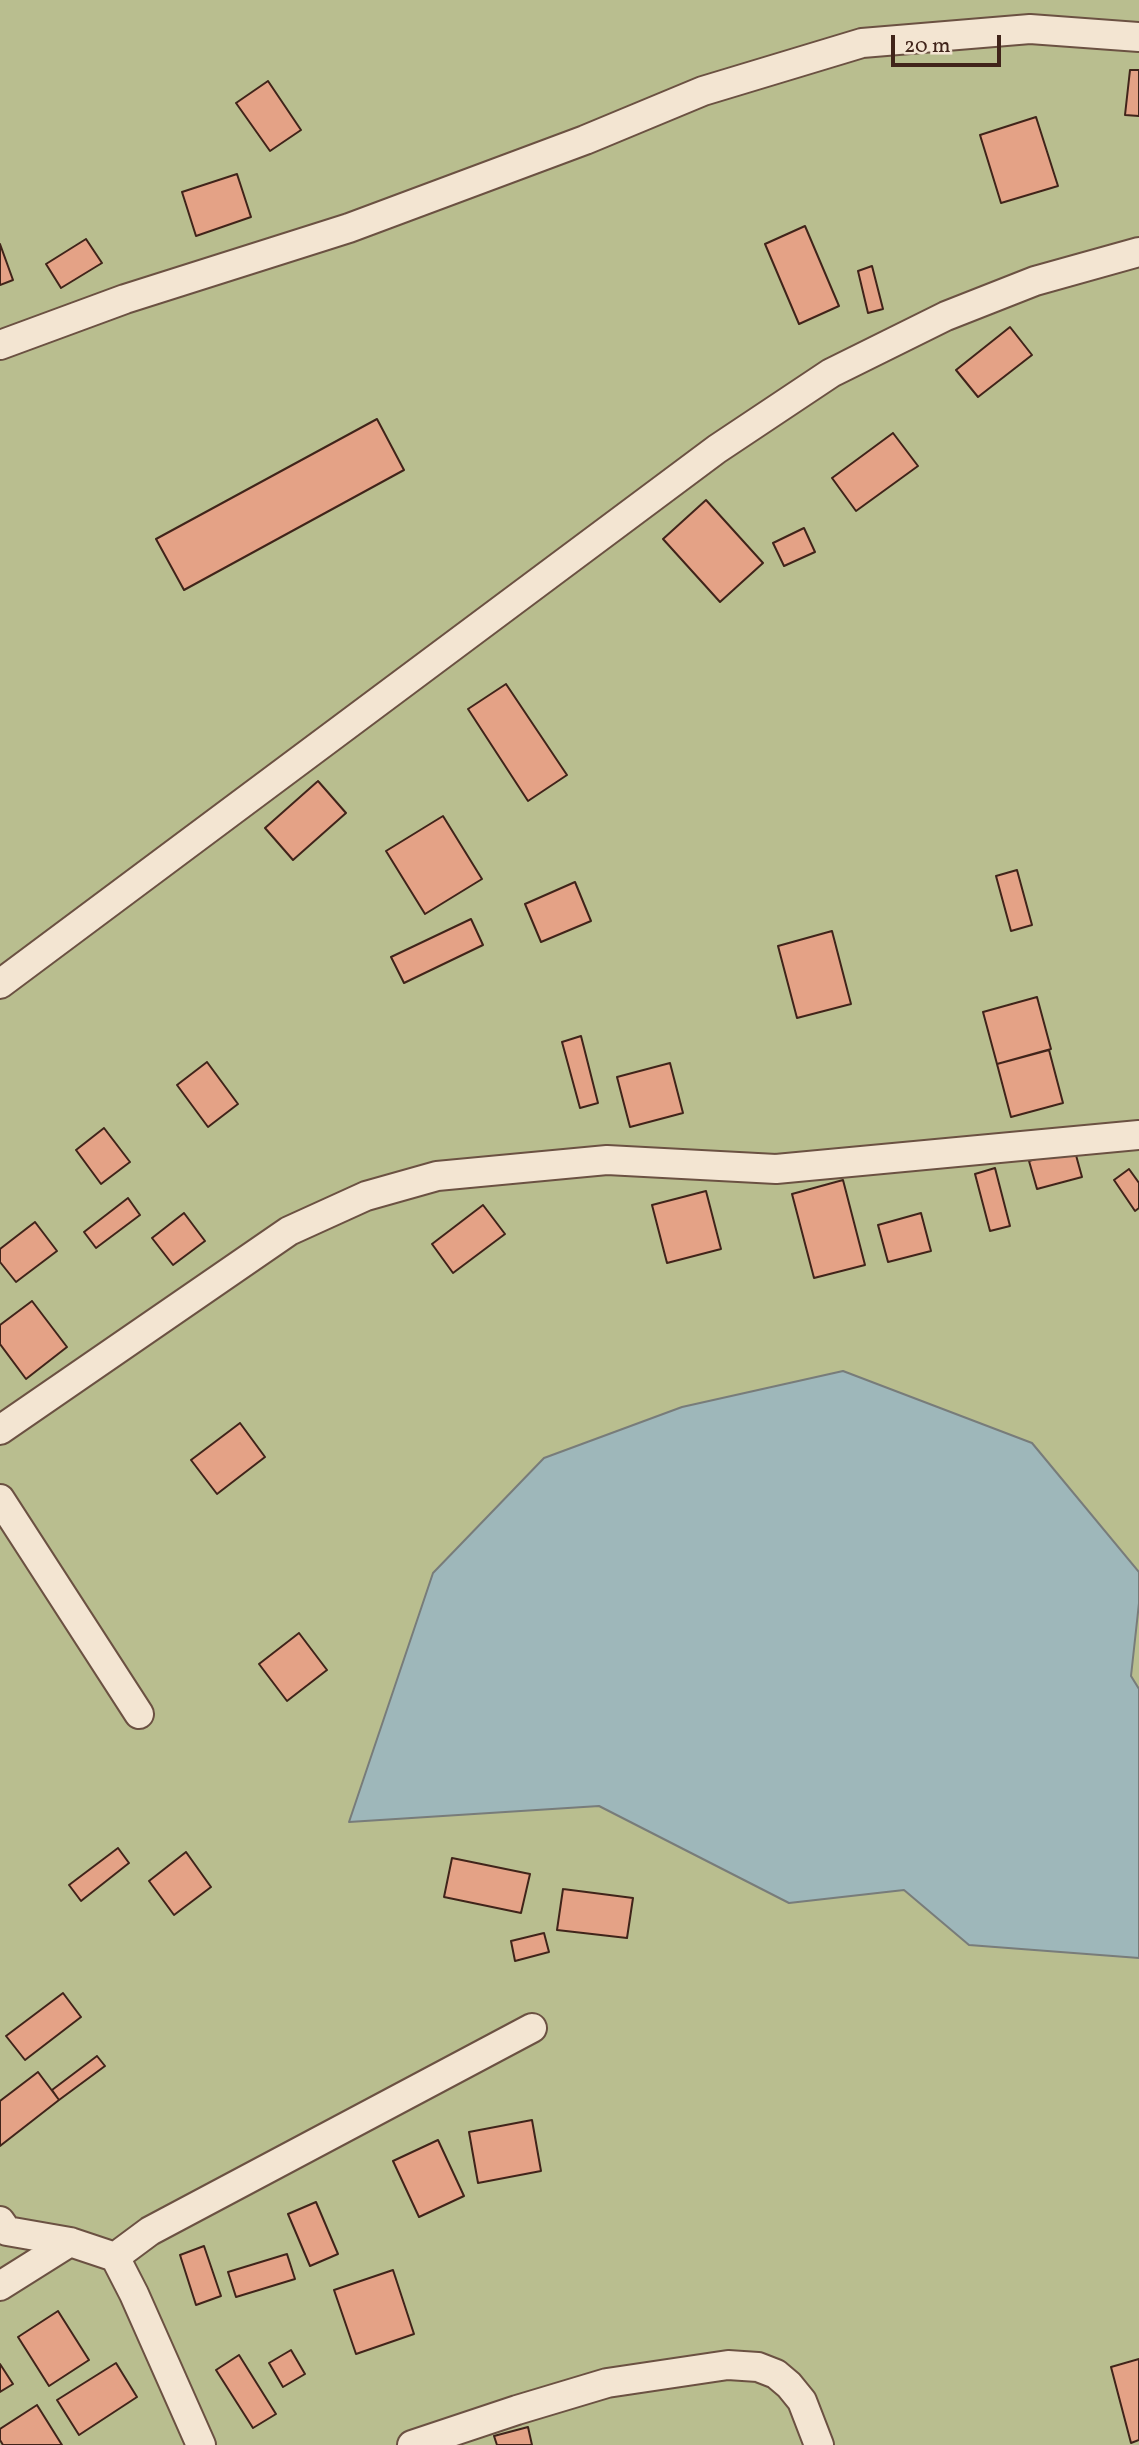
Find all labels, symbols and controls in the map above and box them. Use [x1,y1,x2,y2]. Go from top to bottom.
scale bar [894,21,1004,65]
text: 20 m [904,32,950,61]

